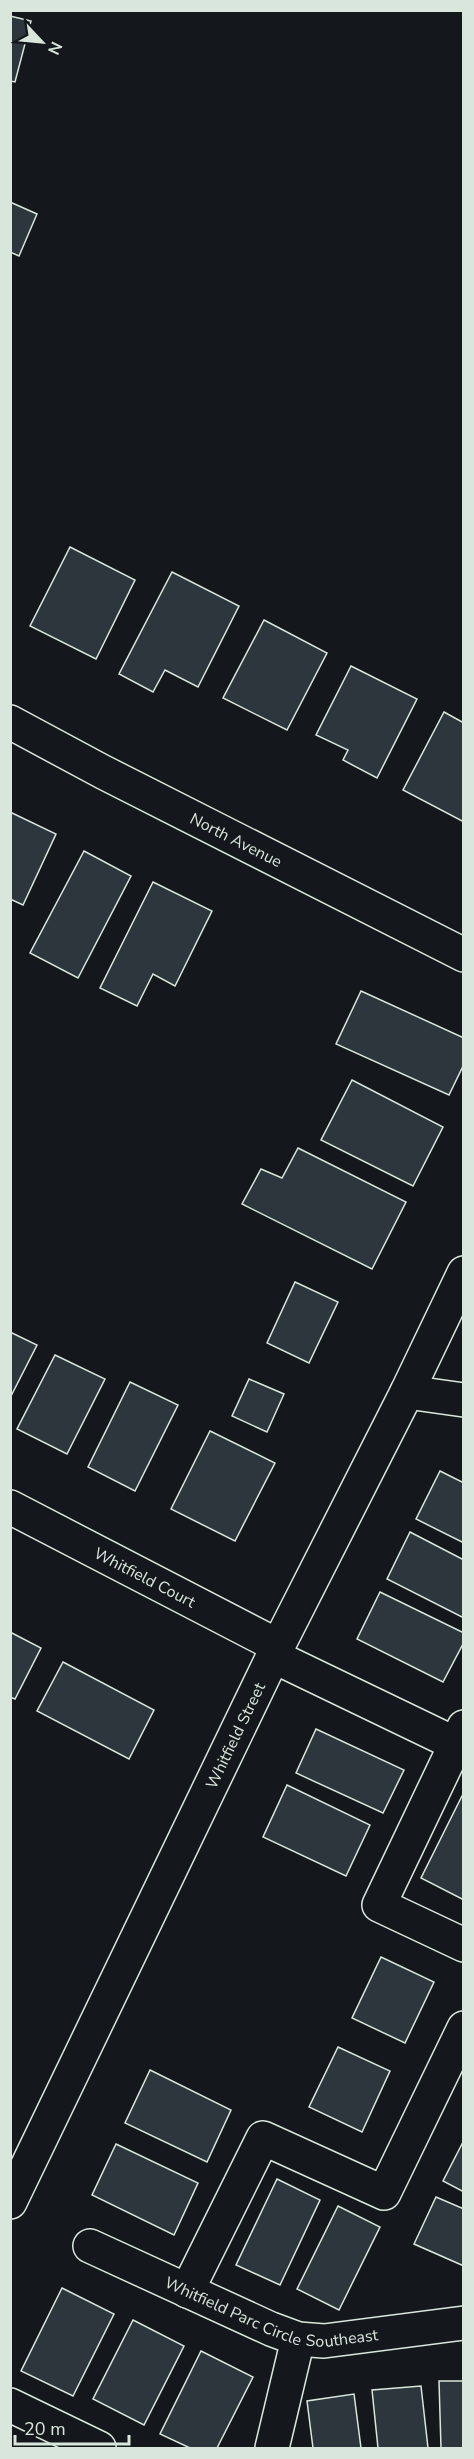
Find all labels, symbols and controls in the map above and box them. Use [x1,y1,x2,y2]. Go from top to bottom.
north arrow [12,12,72,72]
text: N [42,38,67,58]
street label: North Avenue [186,808,285,873]
street label: Whitfield Court [90,1542,199,1613]
street label: Whitfield Street [201,1679,271,1793]
street label: Whitfield Parc Circle Southeast [161,2272,380,2353]
scale bar [15,2408,129,2446]
text: 20 m [24,2417,66,2441]

